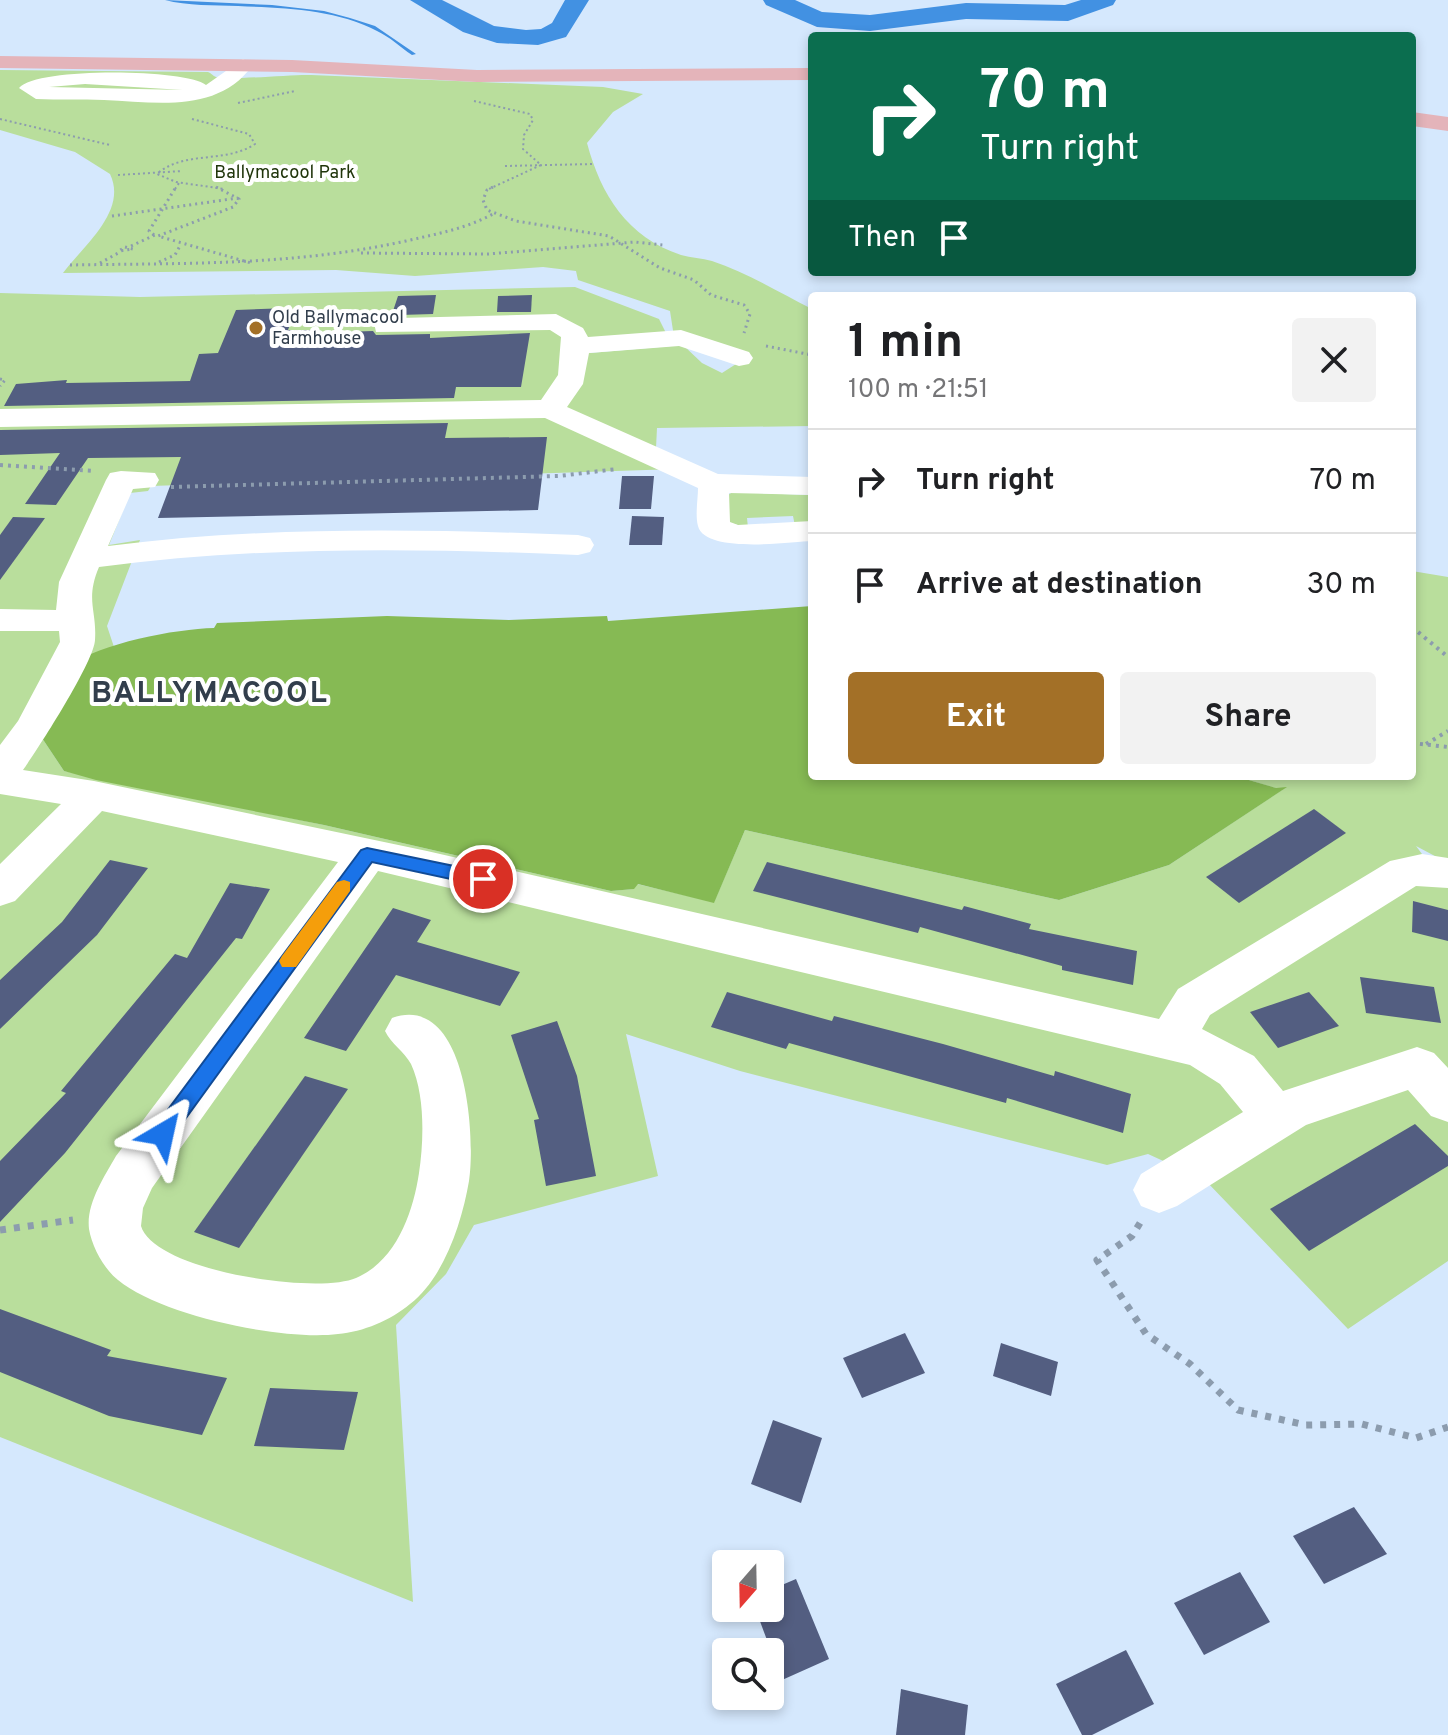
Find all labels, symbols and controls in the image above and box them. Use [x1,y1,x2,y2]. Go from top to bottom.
text: 70 m [980,58,1110,128]
icon: right [848,64,952,168]
text: Turn right [980,127,1139,173]
park label: Ballymacool Park [214,162,356,185]
icon: arrive [932,216,976,260]
text: Then [848,220,916,257]
place label: Old Ballymacool Farmhouse [272,307,404,351]
text: 1 min [848,314,963,374]
button: close [1292,318,1376,402]
marker: Old Ballymacool Farmhouse [247,319,265,337]
text: 100 m · 21:51 [848,374,989,407]
icon: right [848,459,892,503]
text: Turn right [916,463,1054,500]
text: 70 m [1310,463,1376,500]
icon: arrive [848,563,892,607]
text: Arrive at destination [916,567,1202,604]
text: 30 m [1307,567,1376,604]
button: Exit [848,672,1104,764]
button: Share [1120,672,1376,764]
district label: BALLYMACOOL [91,676,329,713]
pin [449,845,517,913]
icon: arrive [461,857,505,901]
position arrow [121,1092,205,1176]
north arrow [712,1550,784,1622]
map controls [712,1550,784,1710]
button: search [712,1638,784,1710]

